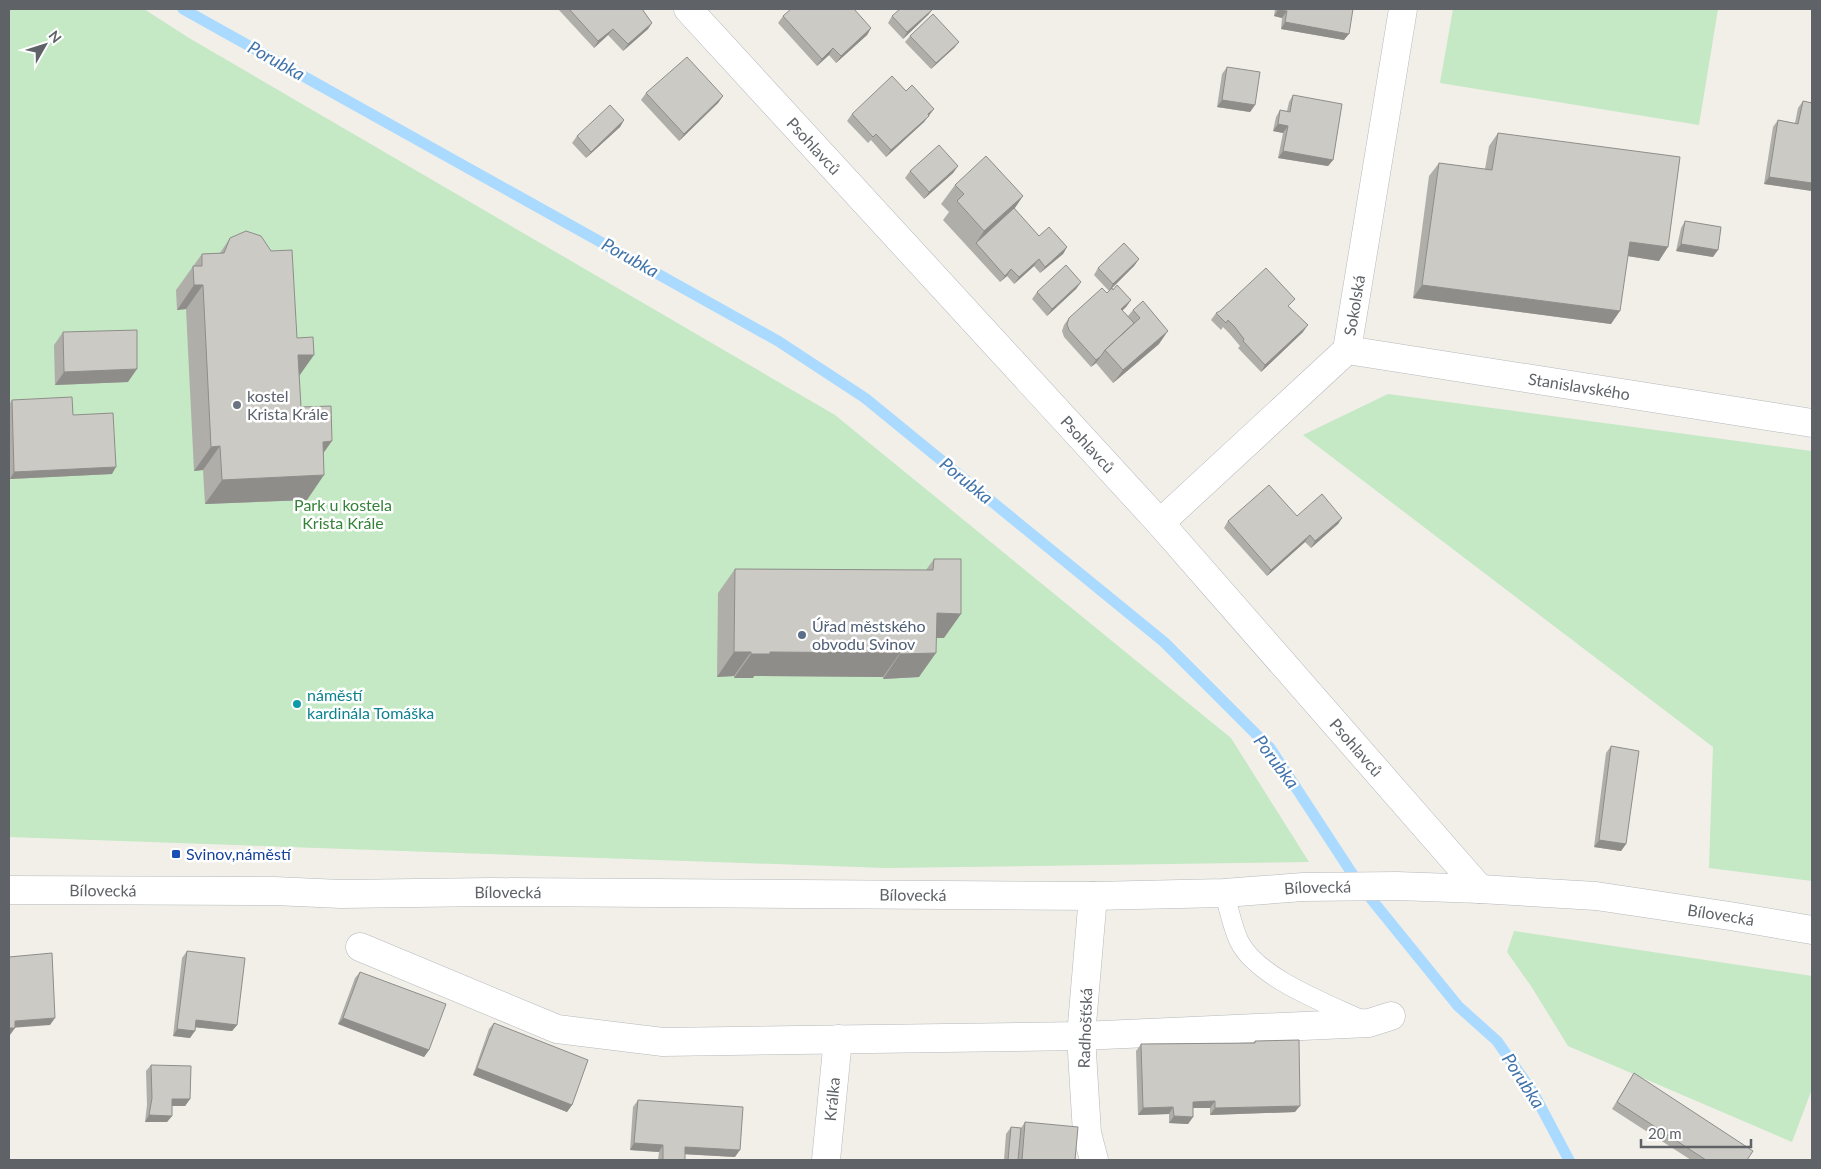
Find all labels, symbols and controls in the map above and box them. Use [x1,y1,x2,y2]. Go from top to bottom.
north arrow [20,20,70,70]
text: N [45,27,65,46]
water label: Porubka [244,36,309,85]
street label: Psohlavců [783,113,845,178]
water label: Porubka [598,233,663,282]
street label: Sokolská [1339,273,1368,337]
street label: Stanislavského [1527,369,1631,403]
place label: kostel Krista Krále [247,386,328,423]
marker: kostel Krista Krále [231,399,243,411]
street label: Psohlavců [1057,412,1119,476]
water label: Porubka [936,452,997,508]
park label: Park u kostela Krista Krále [294,495,392,532]
place label: Úřad městského obvodu Svinov [812,616,926,653]
marker: Úřad městského obvodu Svinov [796,629,808,641]
place label: náměstí kardinála Tomáška [307,685,434,722]
marker: náměstí kardinála Tomáška [291,698,303,710]
street label: Psohlavců [1326,714,1387,780]
water label: Porubka [1249,730,1304,793]
place label: Svinov,náměstí [186,844,292,863]
marker: Svinov,náměstí [170,848,182,860]
street label: Bílovecká [1283,876,1351,897]
street label: Bílovecká [69,880,137,899]
street label: Bílovecká [474,882,542,901]
street label: Bílovecká [879,885,947,904]
street label: Bílovecká [1686,900,1756,929]
street label: Radhošťská [1074,987,1095,1069]
water label: Porubka [1498,1049,1550,1112]
street label: Králka [820,1076,843,1122]
scale bar [1641,1116,1751,1148]
text: 20 m [1648,1124,1682,1142]

